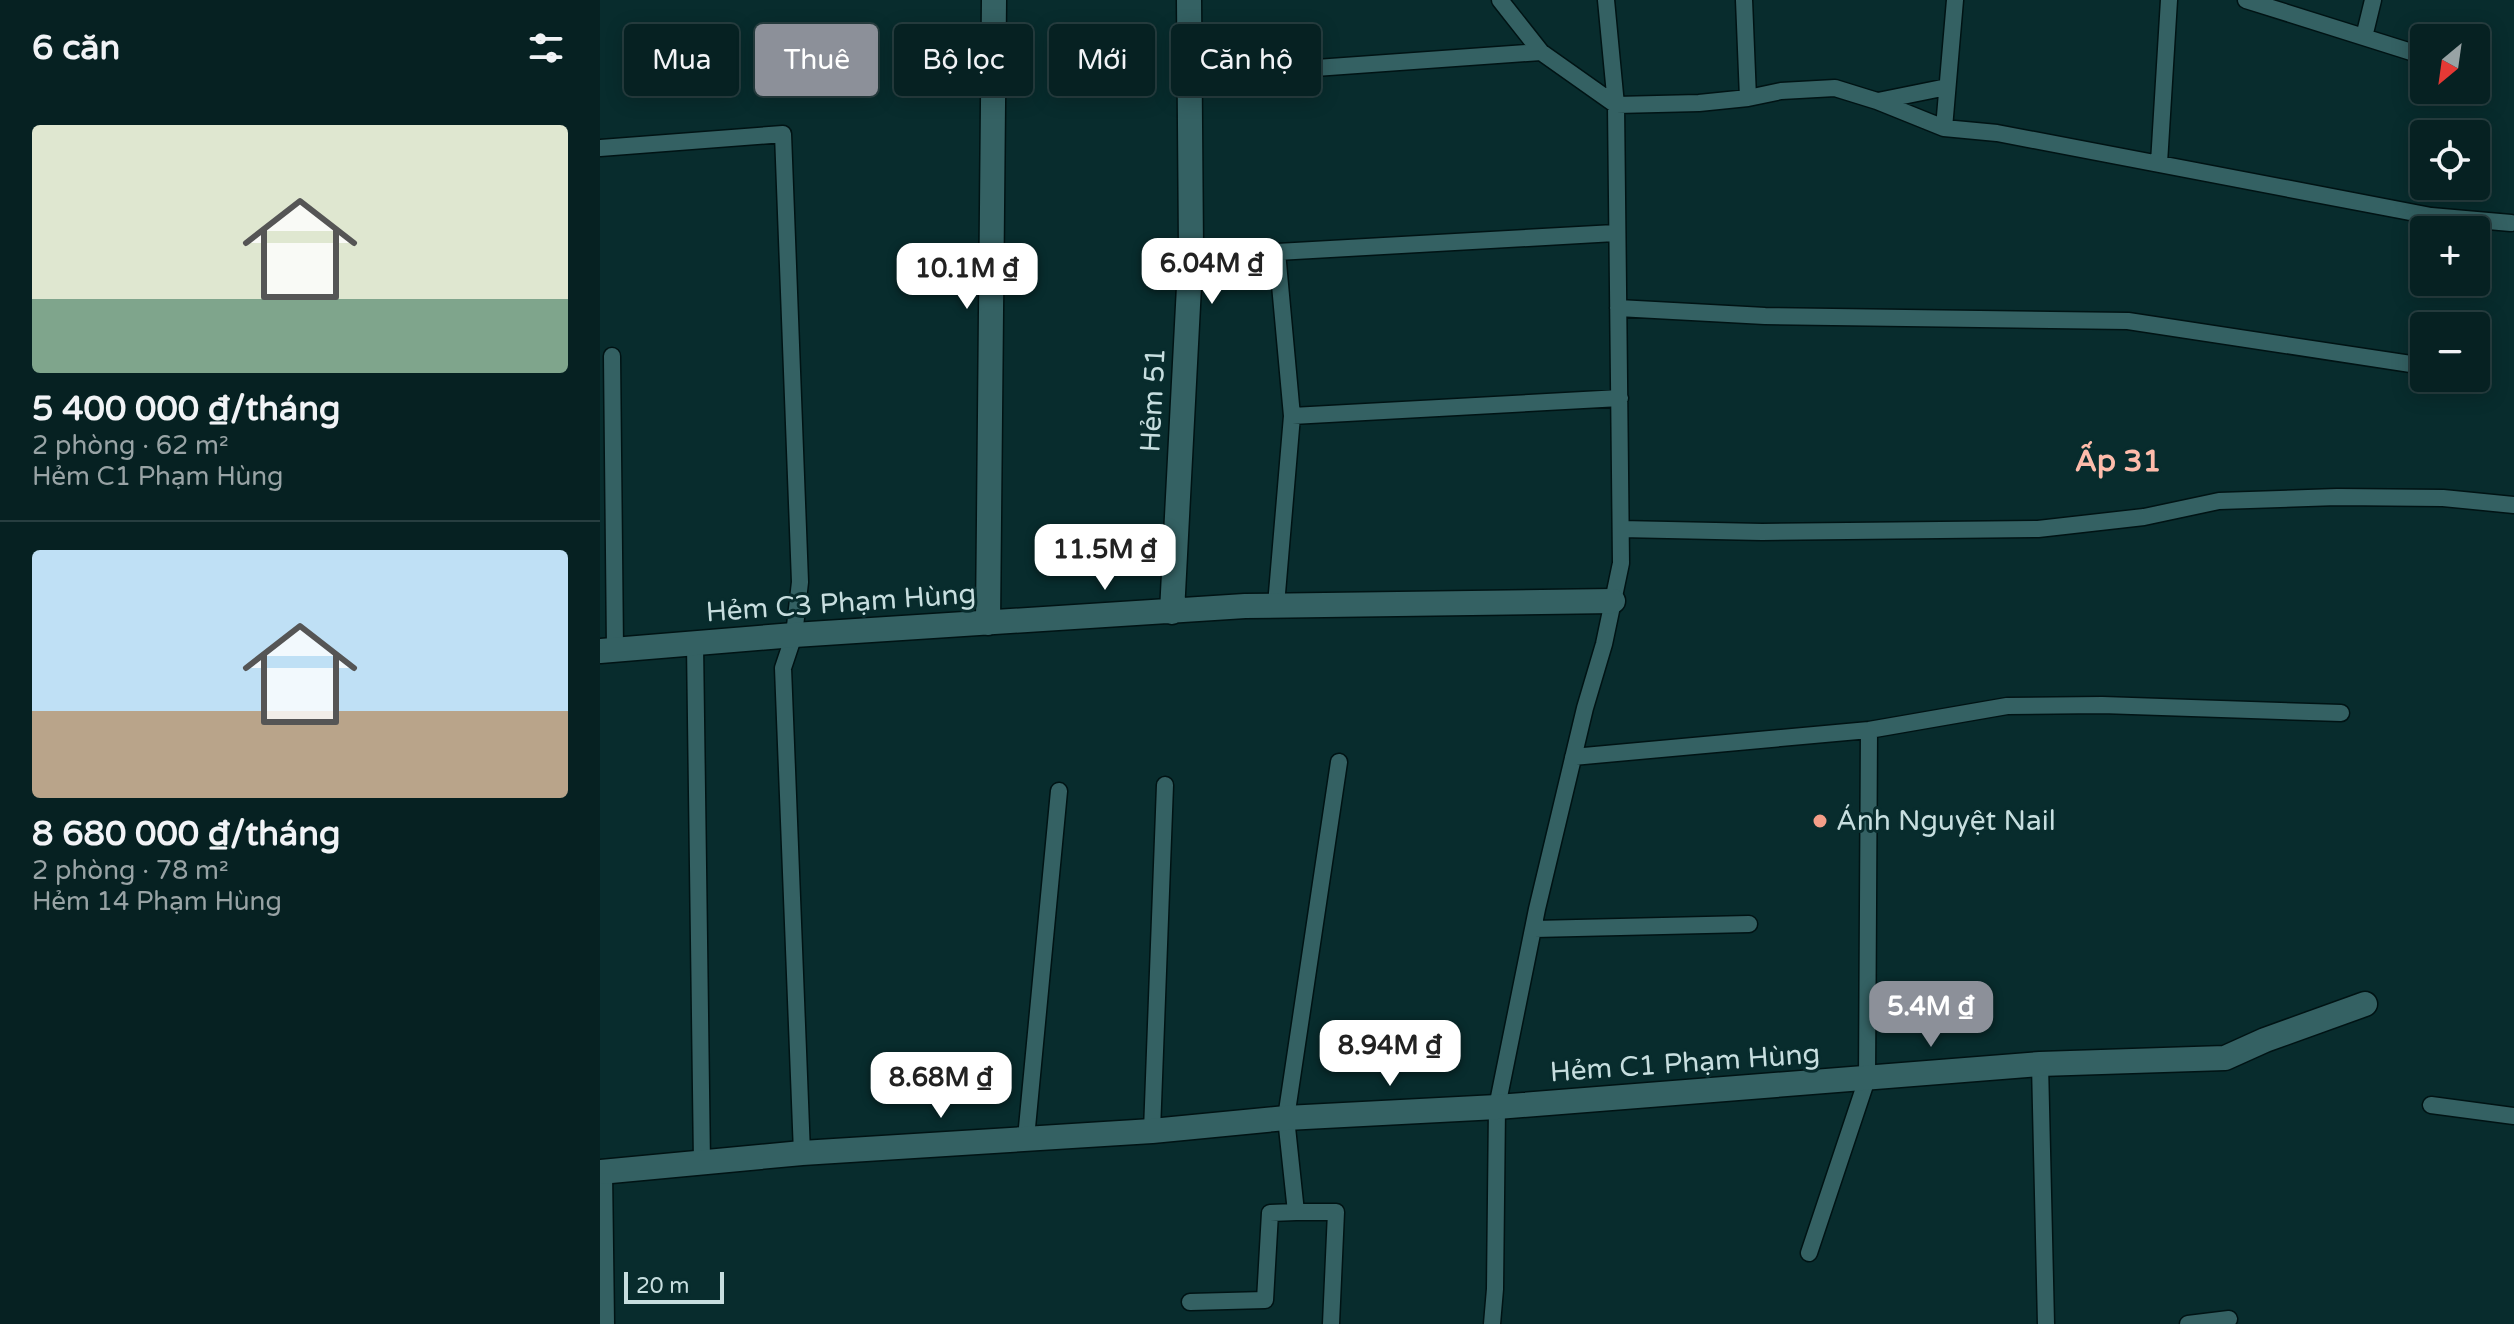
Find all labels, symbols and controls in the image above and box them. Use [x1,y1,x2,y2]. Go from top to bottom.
chip: Mua [624,24,739,96]
chip: Thuê [755,24,878,96]
chip: Bộ lọc [894,24,1033,96]
chip: Mới [1049,24,1155,96]
chip: Căn hộ [1171,24,1321,96]
north arrow [2410,24,2490,104]
map controls [2410,24,2490,392]
icon: filters [524,26,568,70]
text: 6 căn [32,28,120,69]
button: locate [2410,120,2490,200]
icon: home [228,177,372,321]
button: + [2410,216,2490,296]
pin: 6.04M ₫ [1138,238,1286,306]
pin: 10.1M ₫ [893,243,1041,311]
text: 6.04M ₫ [1160,248,1264,279]
text: 10.1M ₫ [915,253,1019,284]
button: − [2410,312,2490,392]
street label: Hẻm 51 [1133,347,1173,453]
text: 5 400 000 ₫/tháng [32,389,340,430]
text: 2 phòng · 62 m² [32,430,229,461]
district label: Ấp 31 [2075,440,2161,480]
text: Hẻm C1 Phạm Hùng [32,461,284,492]
pin: 11.5M ₫ [1031,524,1179,592]
text: 11.5M ₫ [1053,534,1157,565]
street label: Hẻm C3 Phạm Hùng [705,577,977,629]
icon: home [228,602,372,746]
place label: Ánh Nguyệt Nail [1836,804,2056,838]
marker: Ánh Nguyệt Nail [1811,812,1829,830]
text: 8 680 000 ₫/tháng [32,814,340,855]
text: 2 phòng · 78 m² [32,855,229,886]
text: Hẻm 14 Phạm Hùng [32,886,282,917]
pin: 5.4M ₫ [1866,981,1996,1049]
text: 5.4M ₫ [1887,991,1975,1022]
pin: 8.94M ₫ [1316,1020,1464,1088]
text: 8.94M ₫ [1338,1030,1442,1061]
street label: Hẻm C1 Phạm Hùng [1549,1037,1821,1089]
pin: 8.68M ₫ [867,1052,1015,1120]
text: 8.68M ₫ [889,1062,993,1093]
scale bar [624,1268,724,1304]
text: 20 m [636,1273,690,1299]

